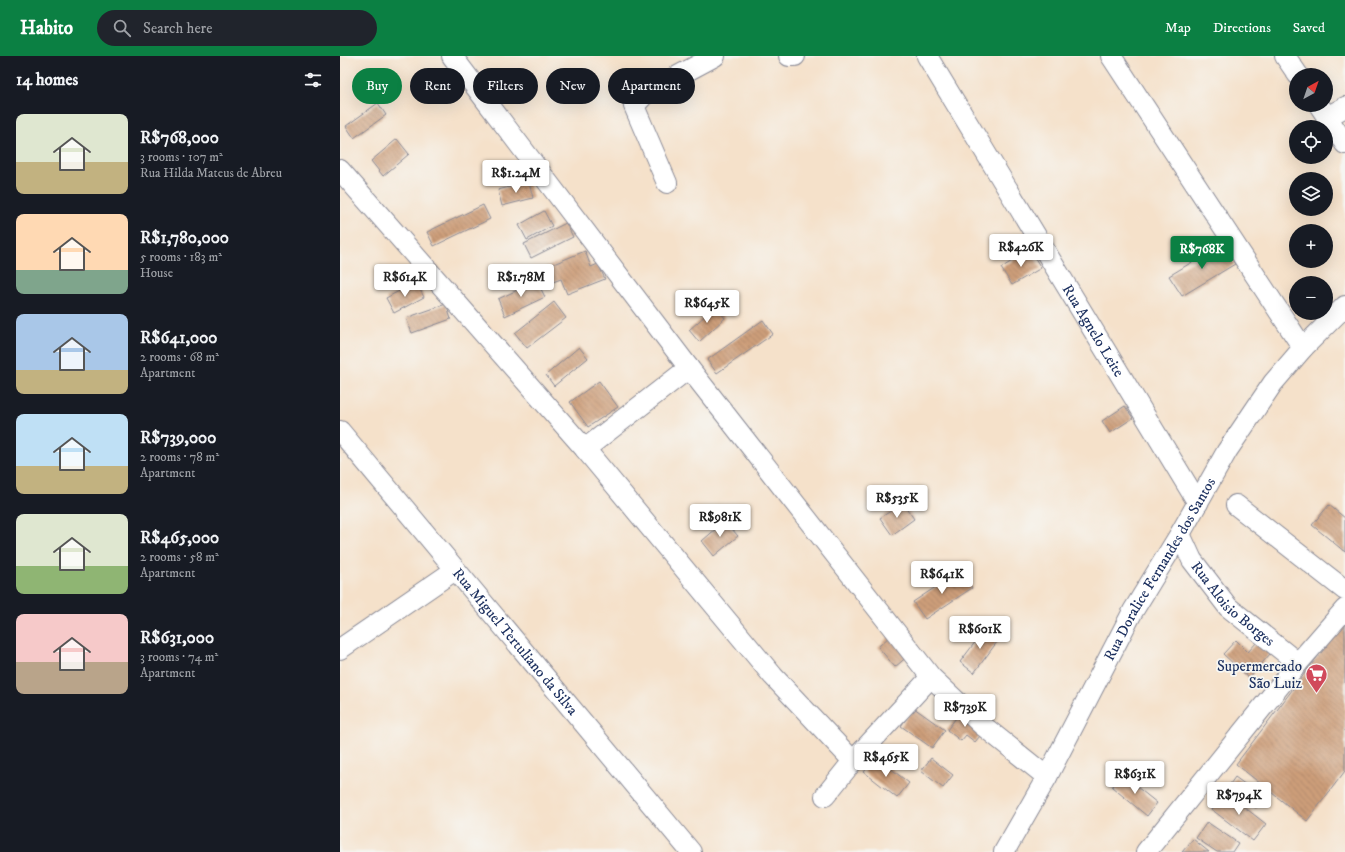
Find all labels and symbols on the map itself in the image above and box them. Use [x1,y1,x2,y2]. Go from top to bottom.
north arrow [1289,68,1333,112]
pin: R$1.24M [479,160,553,194]
pin: R$426K [988,234,1054,268]
pin: R$768K [1169,236,1235,270]
pin: R$614K [372,264,438,298]
pin: R$1.78M [484,264,558,298]
street label: Rua Agnelo Leite [1058,281,1129,380]
pin: R$645K [674,290,740,324]
street label: Rua Doralice Fernandes dos Santos [1099,474,1220,664]
pin: R$535K [864,485,930,519]
pin: R$981K [687,504,753,538]
street label: Rua Aloisio Borges [1187,558,1279,650]
pin: R$641K [909,561,975,595]
street label: Rua Miguel Tertuliano da Silva [449,564,583,719]
pin: R$601K [947,616,1013,650]
place label: Supermercado São Luiz [1217,657,1302,693]
supermarket icon: Supermercado São Luiz [1304,662,1330,695]
pin: R$739K [932,694,998,728]
pin: R$465K [853,744,919,778]
pin: R$631K [1102,761,1168,795]
pin: R$794K [1206,782,1272,816]

